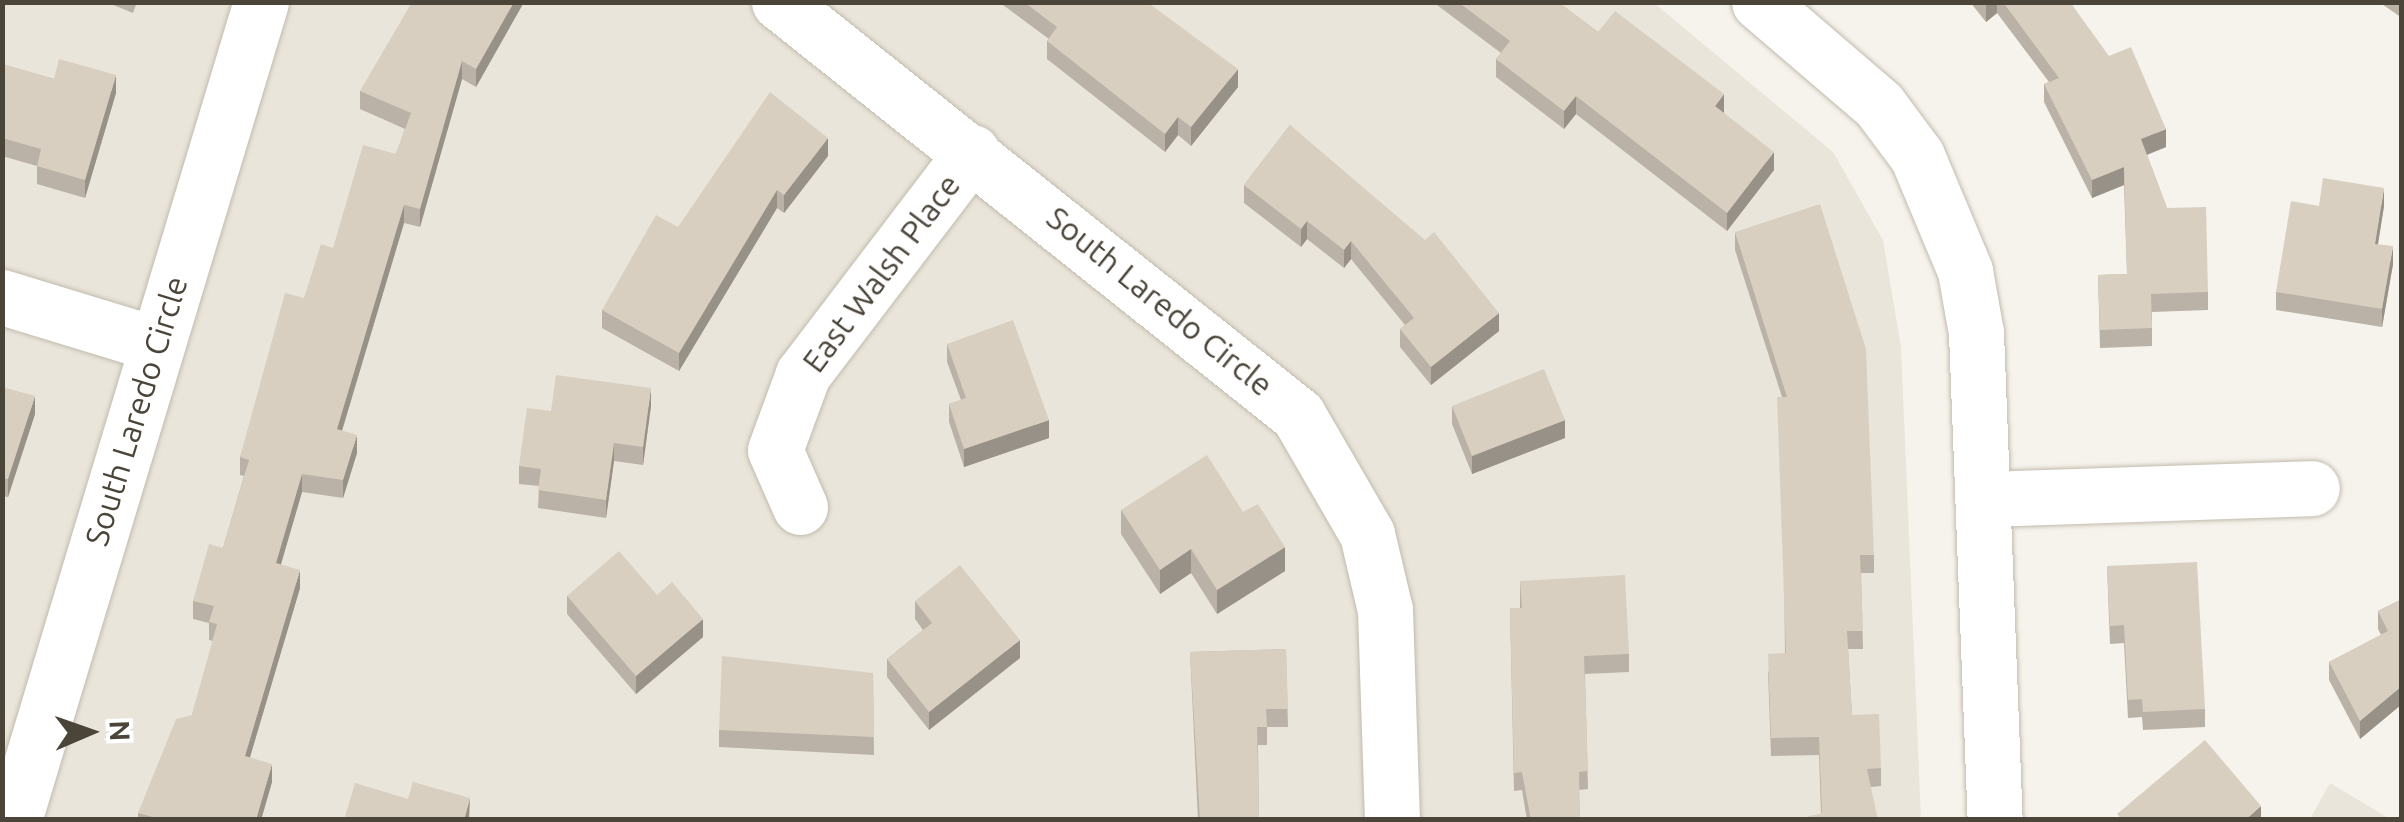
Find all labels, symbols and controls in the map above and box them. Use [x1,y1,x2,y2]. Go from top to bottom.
street label: East Walsh Place [794,166,968,380]
street label: South Laredo Circle [1039,198,1281,404]
street label: South Laredo Circle [77,272,195,550]
north arrow [40,682,140,782]
text: N [105,720,136,742]

